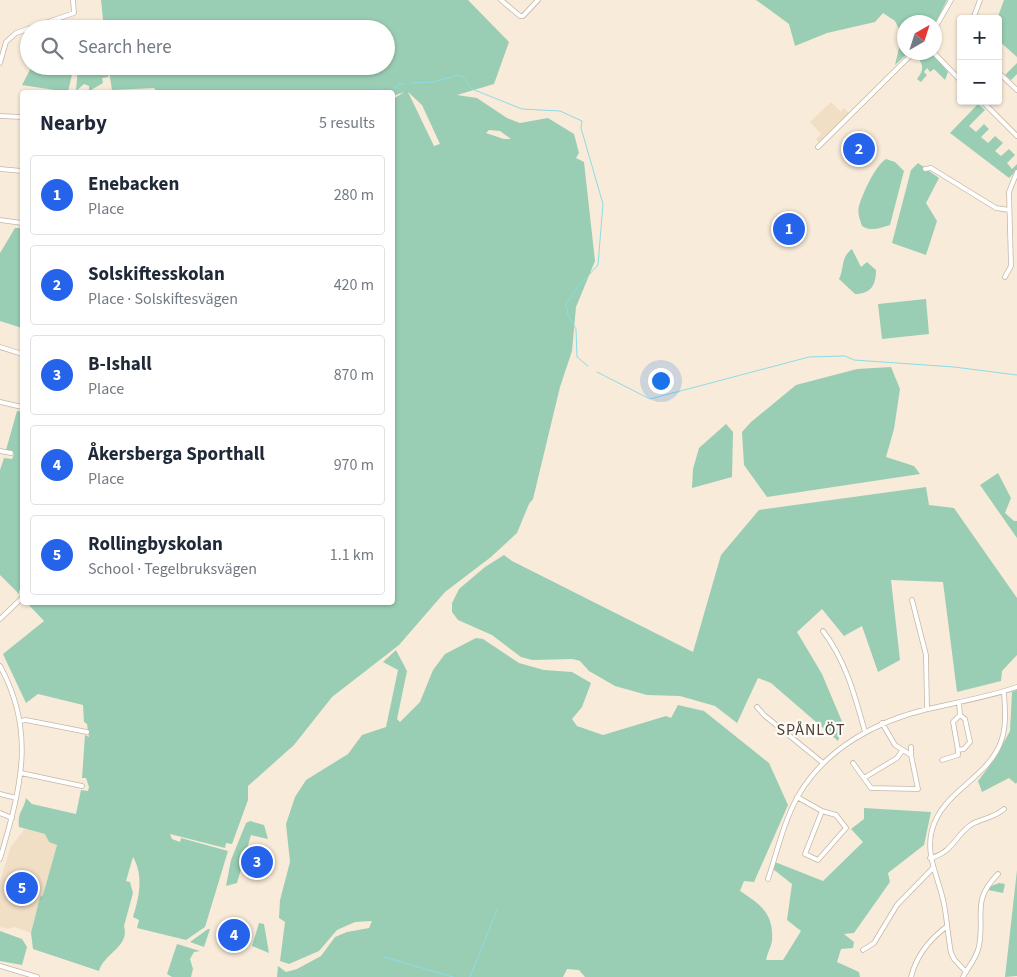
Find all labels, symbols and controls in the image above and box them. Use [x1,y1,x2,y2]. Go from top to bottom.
north arrow [897,15,942,60]
map controls [957,15,1002,105]
button: + [957,15,1002,60]
search box [20,20,395,75]
icon: search [38,34,66,62]
text: Search here [78,34,172,61]
button: − [957,60,1002,105]
text: Nearby [40,108,107,138]
text: 5 results [319,112,375,134]
pin: 2 [843,130,875,168]
text: Enebacken [88,171,179,198]
text: 1 [53,184,61,206]
text: 280 m [334,184,374,206]
text: Place [88,198,124,220]
pin: 1 [773,210,805,248]
text: Solskiftesskolan [88,261,225,288]
text: 2 [53,274,61,296]
text: 420 m [334,274,374,296]
text: Place · Solskiftesvägen [88,288,238,310]
text: B-Ishall [88,351,152,378]
text: 3 [53,364,61,386]
text: 870 m [334,364,374,386]
your location [648,368,674,394]
text: Place [88,378,124,400]
text: Åkersberga Sporthall [88,441,265,468]
text: 4 [53,454,61,476]
text: 970 m [334,454,374,476]
text: Place [88,468,124,490]
text: Rollingbyskolan [88,531,223,558]
text: 5 [53,544,61,566]
text: 1.1 km [330,544,374,566]
text: School · Tegelbruksvägen [88,558,257,580]
district label: SPÅNLÖT [776,719,846,741]
pin: 3 [241,843,273,881]
pin: 5 [6,869,38,907]
pin: 4 [218,916,250,954]

